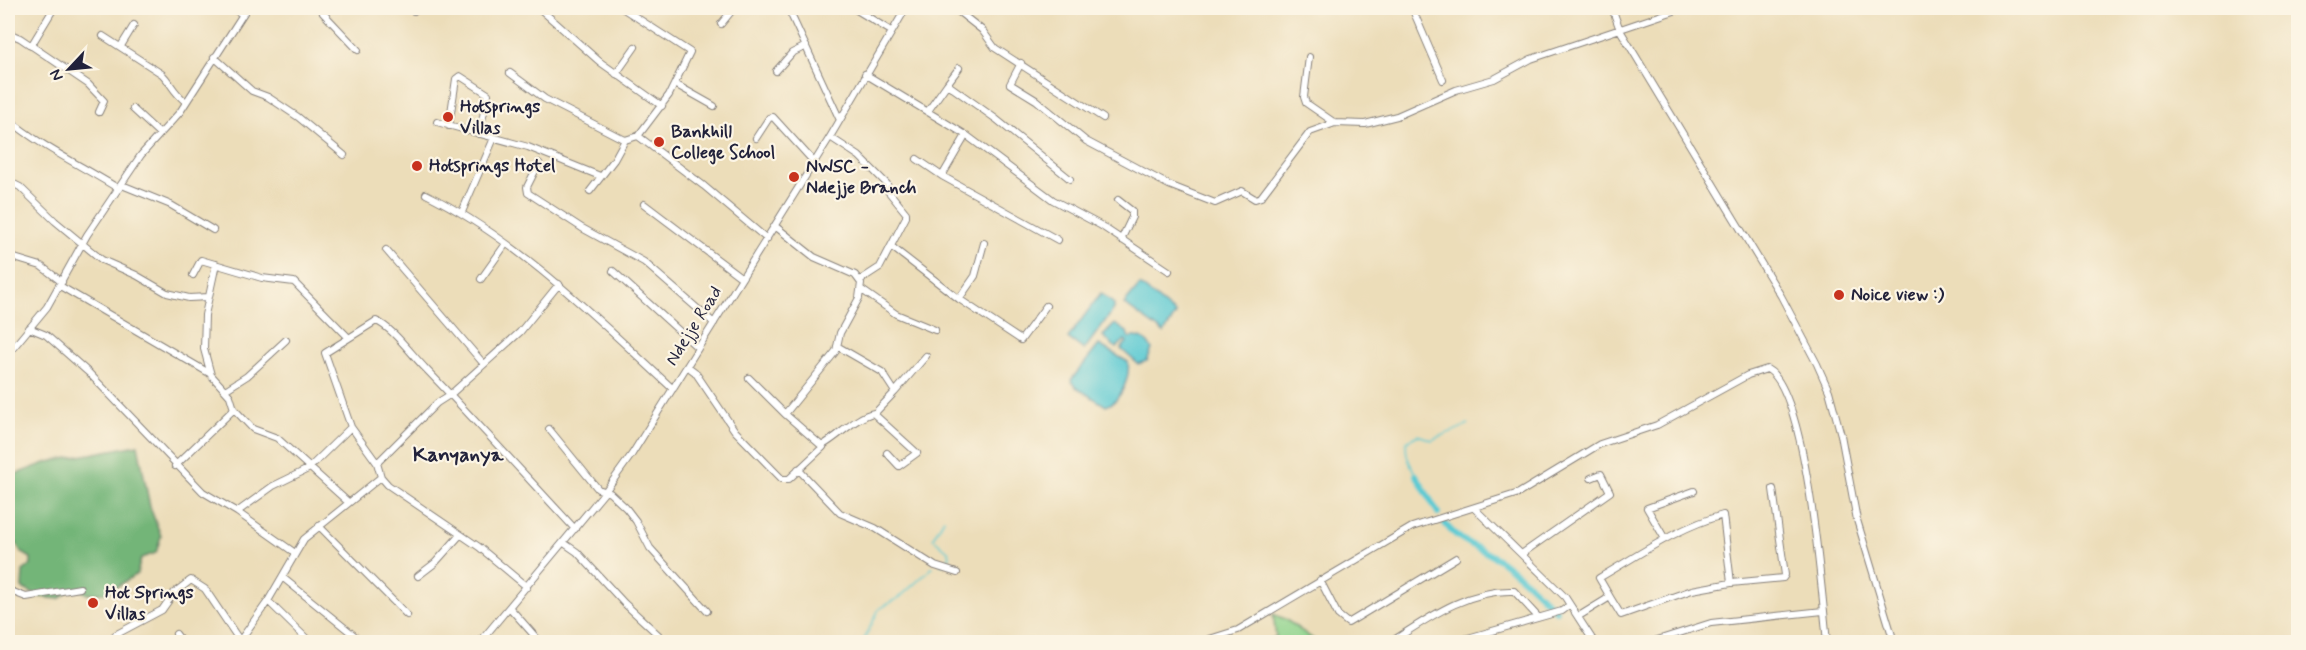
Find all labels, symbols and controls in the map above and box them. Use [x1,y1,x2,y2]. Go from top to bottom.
north arrow [39,39,99,99]
text: N [45,66,69,84]
place label: Hotsprings Villas [460,95,540,140]
marker: Hotsprings Villas [441,110,455,124]
place label: Bankhill College School [671,120,775,165]
marker: Bankhill College School [652,135,666,149]
place label: Hotsprings Hotel [429,154,556,178]
place label: NWSC - Ndejje Branch [806,155,917,200]
marker: Hotsprings Hotel [410,159,424,173]
marker: NWSC - Ndejje Branch [787,170,801,184]
street label: Ndejje Road [660,282,728,370]
place label: Noice view :) [1851,283,1945,307]
marker: Noice view :) [1832,288,1846,302]
district label: Kanyanya [413,441,505,469]
place label: Hot Springs Villas [105,581,194,626]
marker: Hot Springs Villas [86,596,100,610]

